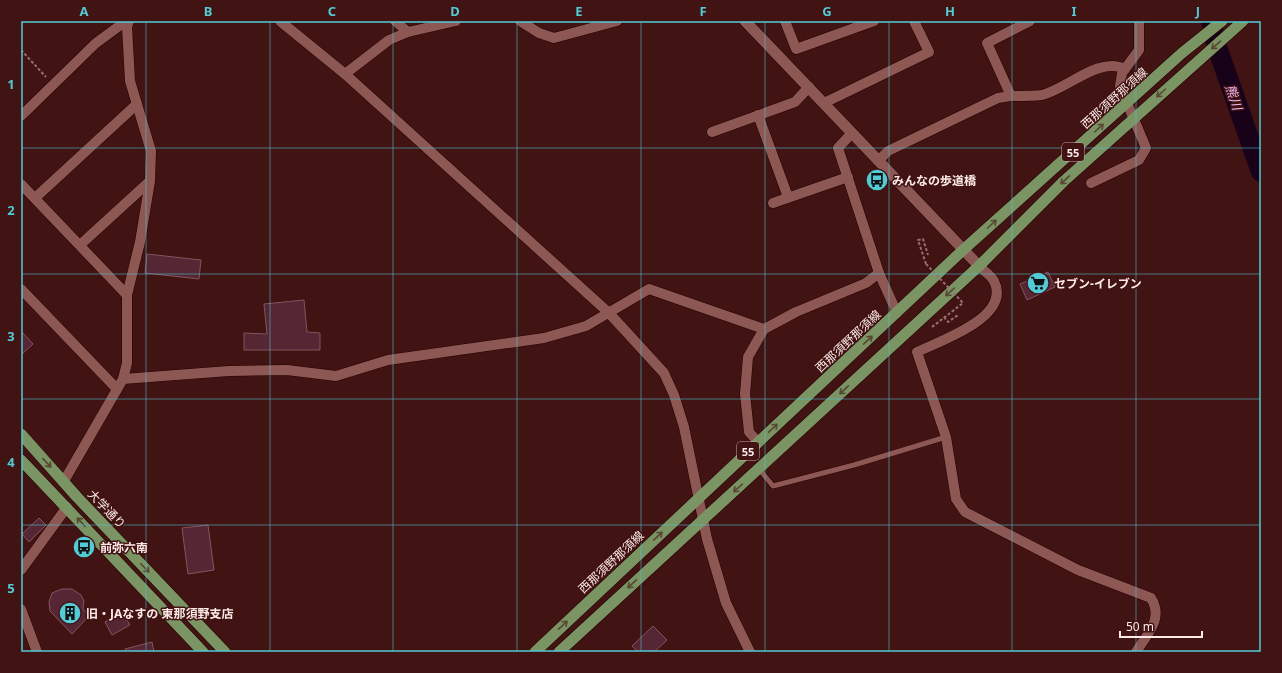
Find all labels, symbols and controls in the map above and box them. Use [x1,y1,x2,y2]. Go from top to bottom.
text: A [80,2,89,20]
text: B [204,2,212,20]
text: C [328,2,336,20]
text: D [450,2,460,20]
text: E [575,2,583,20]
text: F [699,2,707,20]
text: G [822,2,832,20]
text: H [945,2,955,20]
text: I [1071,2,1077,20]
text: J [1195,2,1200,20]
one-way arrow [1211,40,1221,49]
street label: 西那須野那須線 [1077,64,1151,132]
text: 1 [7,75,15,93]
water label: 熊川 [1221,82,1247,114]
one-way arrow [1156,88,1166,98]
one-way arrow [1094,124,1104,133]
road number: 55 [1062,143,1084,161]
bus stop icon: みんなの歩道橋 [864,167,890,193]
place label: みんなの歩道橋 [892,172,977,189]
one-way arrow [1060,176,1070,185]
text: 2 [7,201,15,219]
one-way arrow [986,220,997,229]
supermarket icon: セブン-イレブン [1025,270,1051,296]
place label: セブン-イレブン [1054,275,1142,292]
one-way arrow [945,288,955,297]
street label: 西那須野那須線 [811,306,885,376]
text: 3 [7,327,15,345]
one-way arrow [863,335,874,344]
one-way arrow [839,385,849,395]
one-way arrow [768,423,778,433]
road number: 55 [737,442,759,460]
text: 4 [7,453,15,471]
one-way arrow [43,458,52,468]
one-way arrow [733,483,744,492]
street label: 大学通り [84,486,130,532]
one-way arrow [76,517,85,527]
street label: 西那須野那須線 [574,527,648,597]
one-way arrow [653,532,663,541]
bus stop icon: 前弥六南 [71,534,97,560]
place label: 前弥六南 [100,539,148,556]
one-way arrow [141,563,150,574]
text: 5 [7,579,15,597]
one-way arrow [627,580,637,589]
building icon: 旧・JAなすの 東那須野支店 [57,600,83,626]
place label: 旧・JAなすの 東那須野支店 [86,605,233,622]
scale bar [1120,613,1202,639]
text: 50 m [1126,618,1154,635]
one-way arrow [558,621,568,630]

